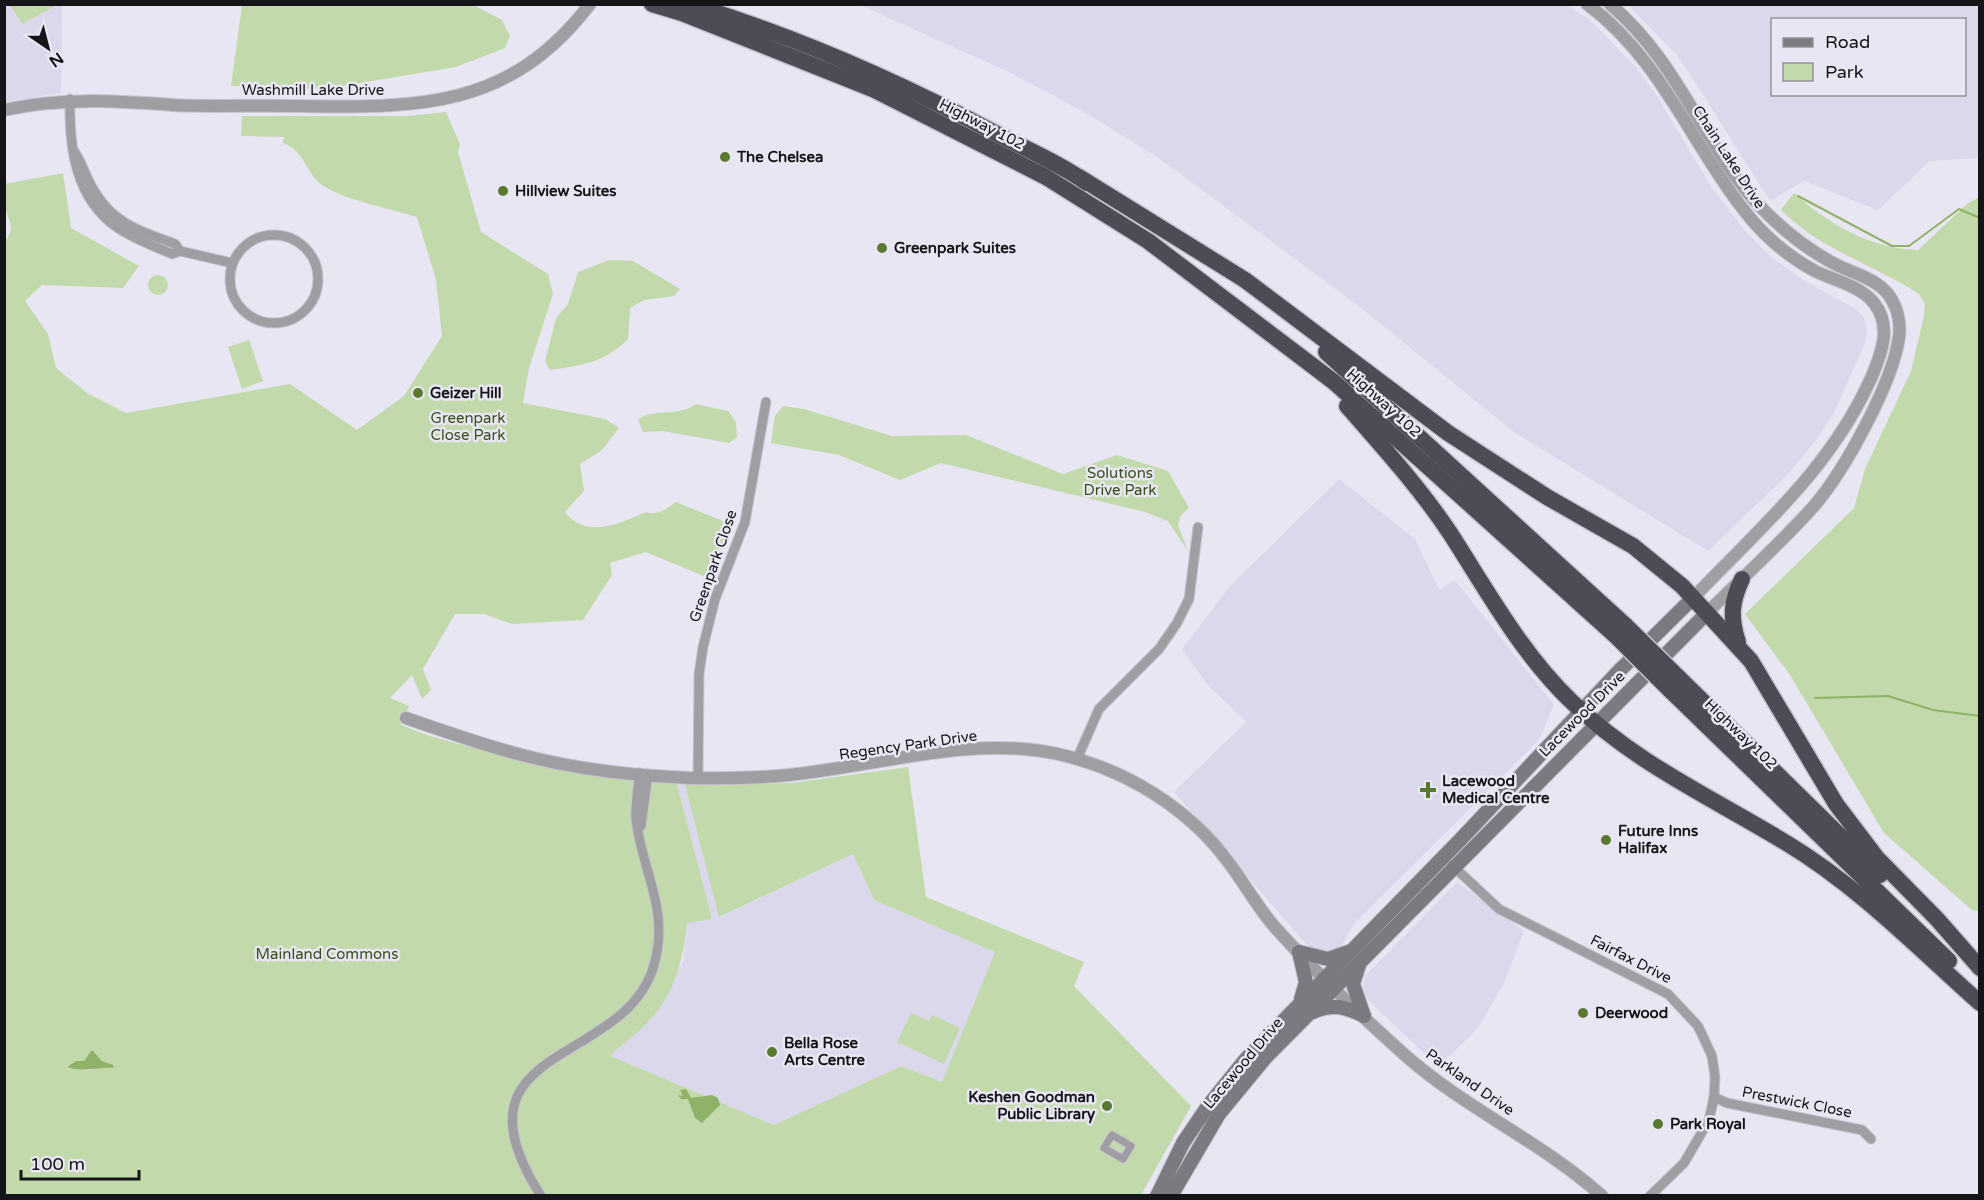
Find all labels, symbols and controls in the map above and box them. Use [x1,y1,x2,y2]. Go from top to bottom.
north arrow [18,18,78,78]
legend [1771,18,1966,96]
text: Road [1825,31,1870,53]
text: N [45,48,67,71]
text: Park [1825,61,1864,83]
street label: Washmill Lake Drive [242,81,384,99]
street label: Highway 102 [936,95,1028,153]
street label: Chain Lake Drive [1689,102,1769,212]
place label: The Chelsea [736,148,823,166]
marker: The Chelsea [718,150,732,164]
place label: Hillview Suites [515,182,617,200]
marker: Hillview Suites [496,184,510,198]
place label: Greenpark Suites [894,239,1016,258]
marker: Greenpark Suites [875,241,889,255]
street label: Highway 102 [1343,365,1425,441]
place label: Geizer Hill [430,384,502,402]
marker: Geizer Hill [411,386,425,400]
park label: Greenpark Close Park [431,409,505,444]
park label: Solutions Drive Park [1084,464,1156,499]
street label: Greenpark Close [685,507,741,625]
street label: Lacewood Drive [1535,667,1629,761]
street label: Highway 102 [1701,695,1781,773]
street label: Regency Park Drive [838,726,978,764]
place label: Lacewood Medical Centre [1442,772,1550,807]
marker: Lacewood Medical Centre [1419,781,1437,799]
place label: Future Inns Halifax [1618,822,1698,857]
marker: Future Inns Halifax [1599,833,1613,847]
street label: Fairfax Drive [1587,931,1675,987]
park label: Mainland Commons [256,945,398,963]
place label: Deerwood [1595,1004,1668,1022]
marker: Deerwood [1576,1006,1590,1020]
street label: Lacewood Drive [1200,1014,1286,1112]
place label: Bella Rose Arts Centre [784,1034,866,1069]
marker: Bella Rose Arts Centre [765,1045,779,1059]
street label: Parkland Drive [1422,1045,1518,1119]
street label: Prestwick Close [1741,1083,1853,1121]
place label: Keshen Goodman Public Library [968,1088,1095,1124]
marker: Keshen Goodman Public Library [1100,1099,1114,1113]
place label: Park Royal [1670,1115,1746,1134]
marker: Park Royal [1651,1117,1665,1131]
scale bar [21,1143,140,1181]
text: 100 m [30,1153,85,1175]

